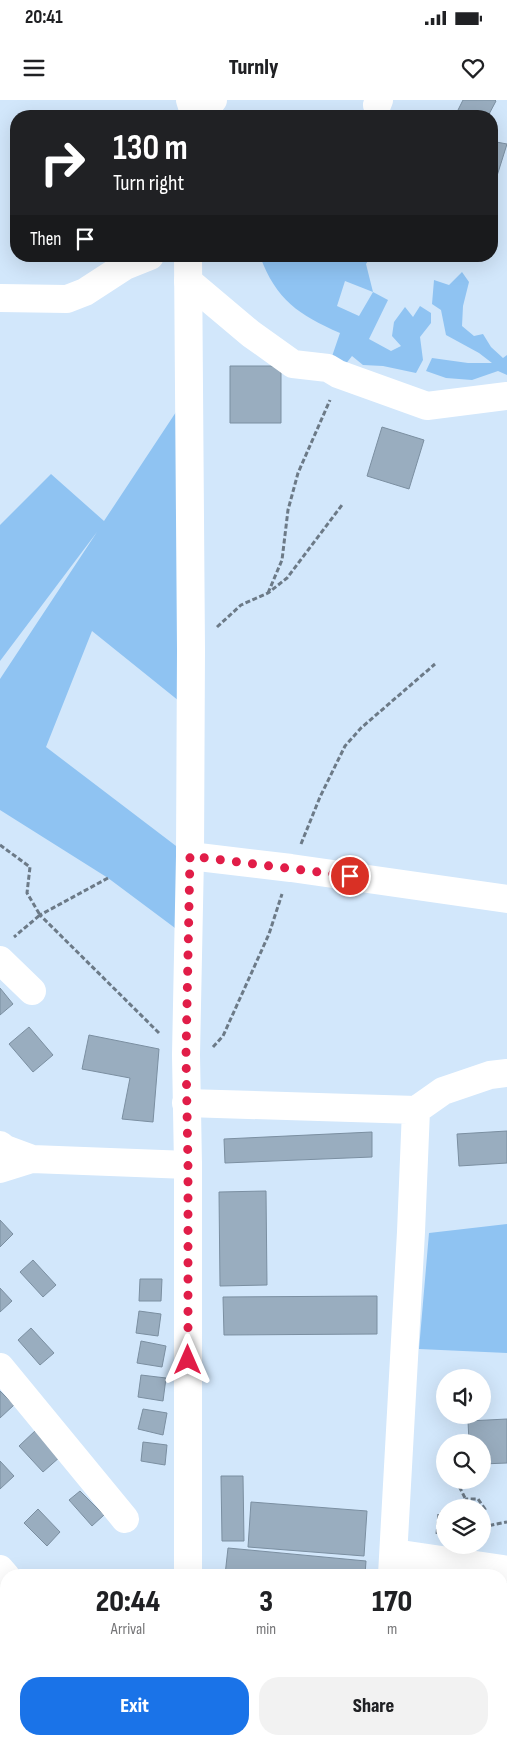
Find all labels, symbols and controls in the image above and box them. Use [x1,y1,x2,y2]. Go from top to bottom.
text: 20:41 [25,6,63,29]
icon: menu [20,54,48,82]
text: Turnly [229,54,278,81]
icon: heart [459,54,487,82]
text: 130 m [113,127,188,170]
icon: right [30,130,95,195]
text: Turn right [113,170,184,197]
icon: arrive [71,225,99,253]
text: Then [30,228,61,251]
pin [329,855,371,897]
icon: arrive [336,862,364,890]
position arrow [161,1333,213,1385]
map controls [436,1369,491,1554]
button: sound [436,1369,491,1424]
button: search [436,1434,491,1489]
button: layers [436,1499,491,1554]
text: 20:44 [96,1584,160,1620]
text: 3 [259,1584,273,1620]
text: 170 [372,1584,412,1620]
text: Arrival [111,1620,145,1639]
text: min [256,1620,276,1639]
text: m [387,1620,397,1639]
button: Exit [20,1677,249,1735]
button: Share [259,1677,488,1735]

